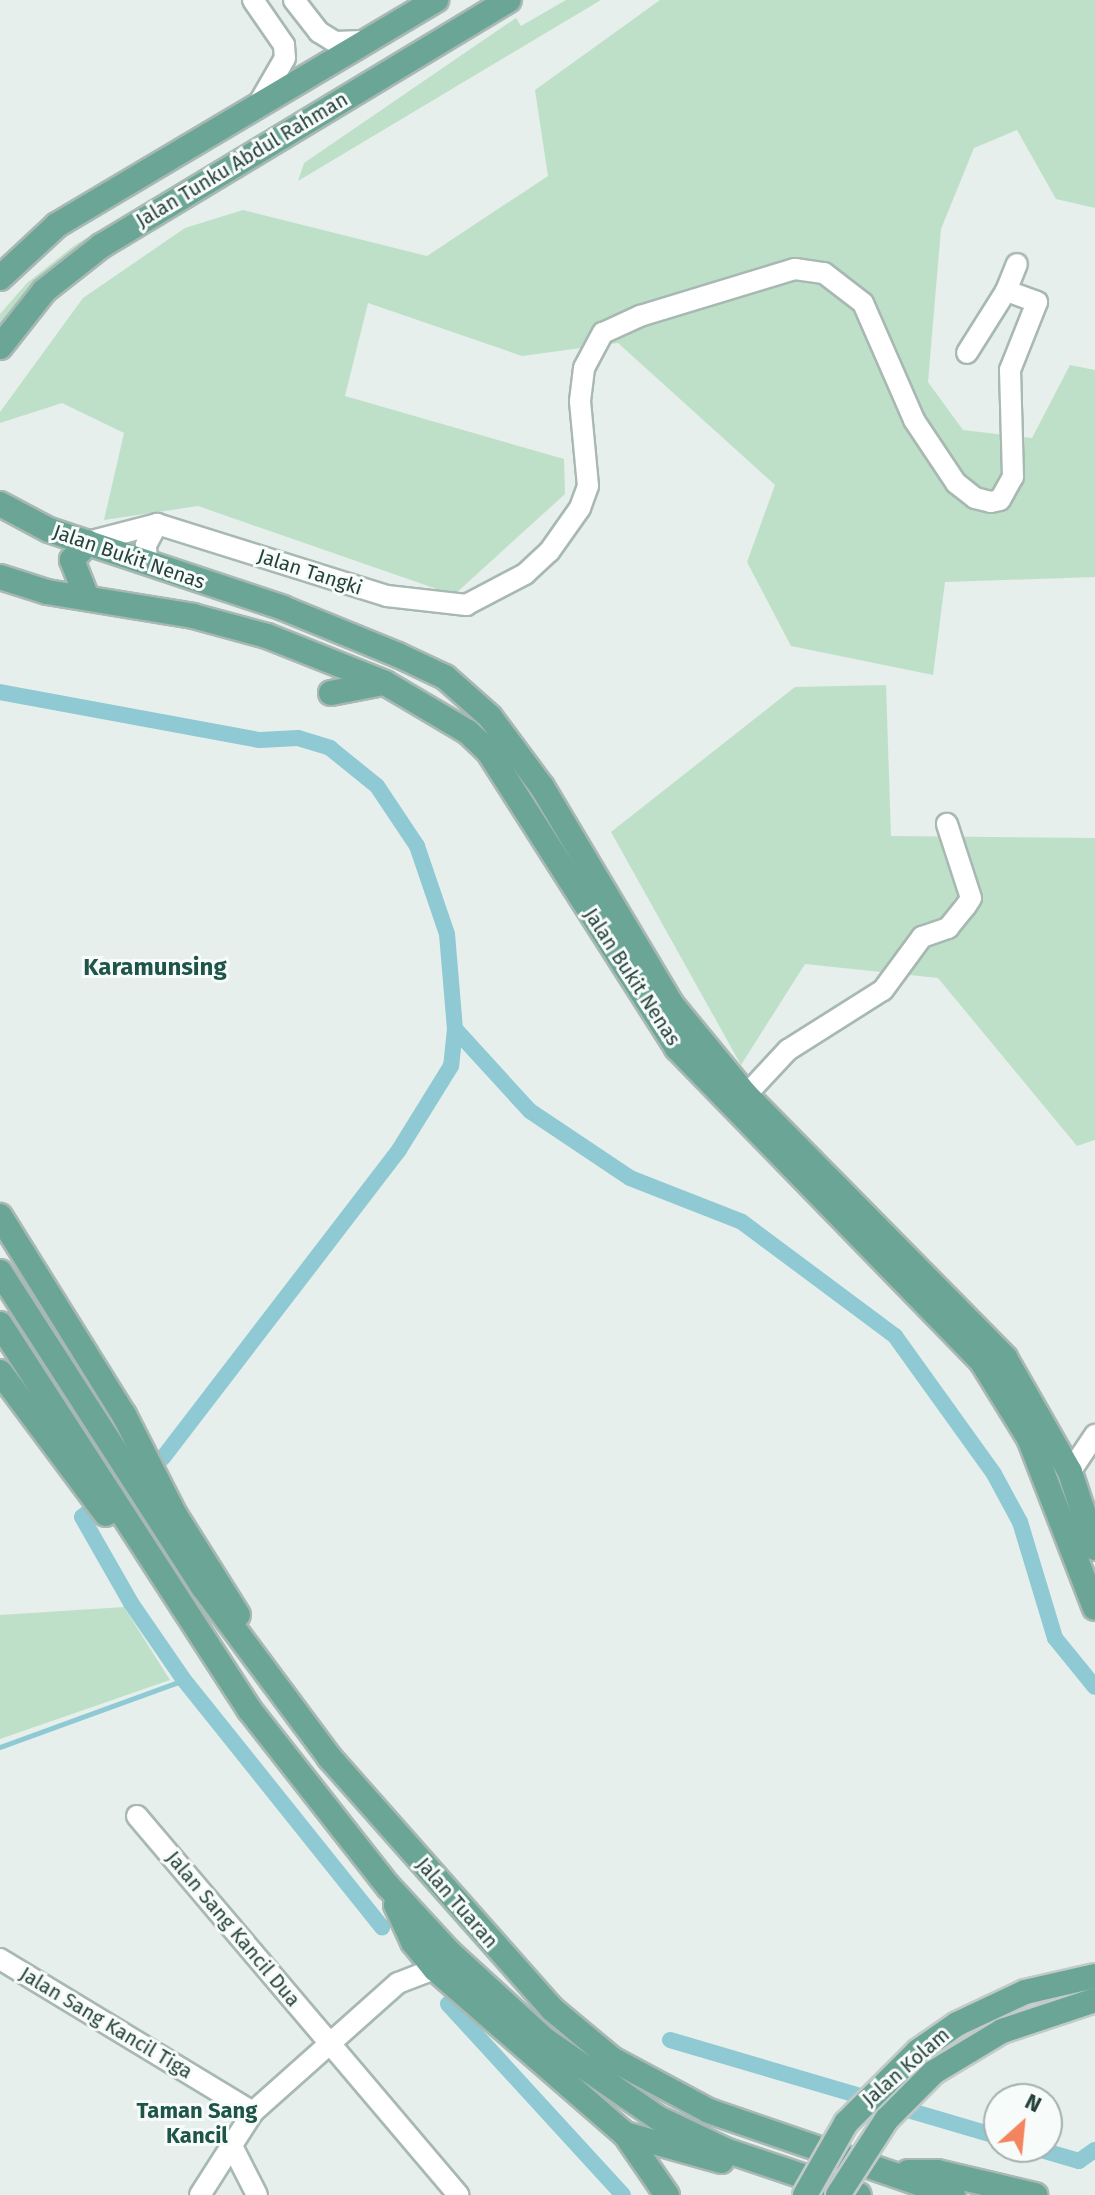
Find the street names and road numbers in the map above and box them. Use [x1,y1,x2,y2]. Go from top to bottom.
street label: Jalan Tunku Abdul Rahman [132,87,352,233]
street label: Jalan Bukit Nenas [50,520,208,594]
street label: Jalan Tangki [255,544,365,600]
street label: Jalan Bukit Nenas [579,904,685,1050]
street label: Jalan Sang Kancil Dua [161,1846,305,2012]
street label: Jalan Tuaran [411,1853,503,1953]
street label: Jalan Sang Kancil Tiga [15,1962,197,2084]
street label: Jalan Kolam [858,2023,954,2111]

